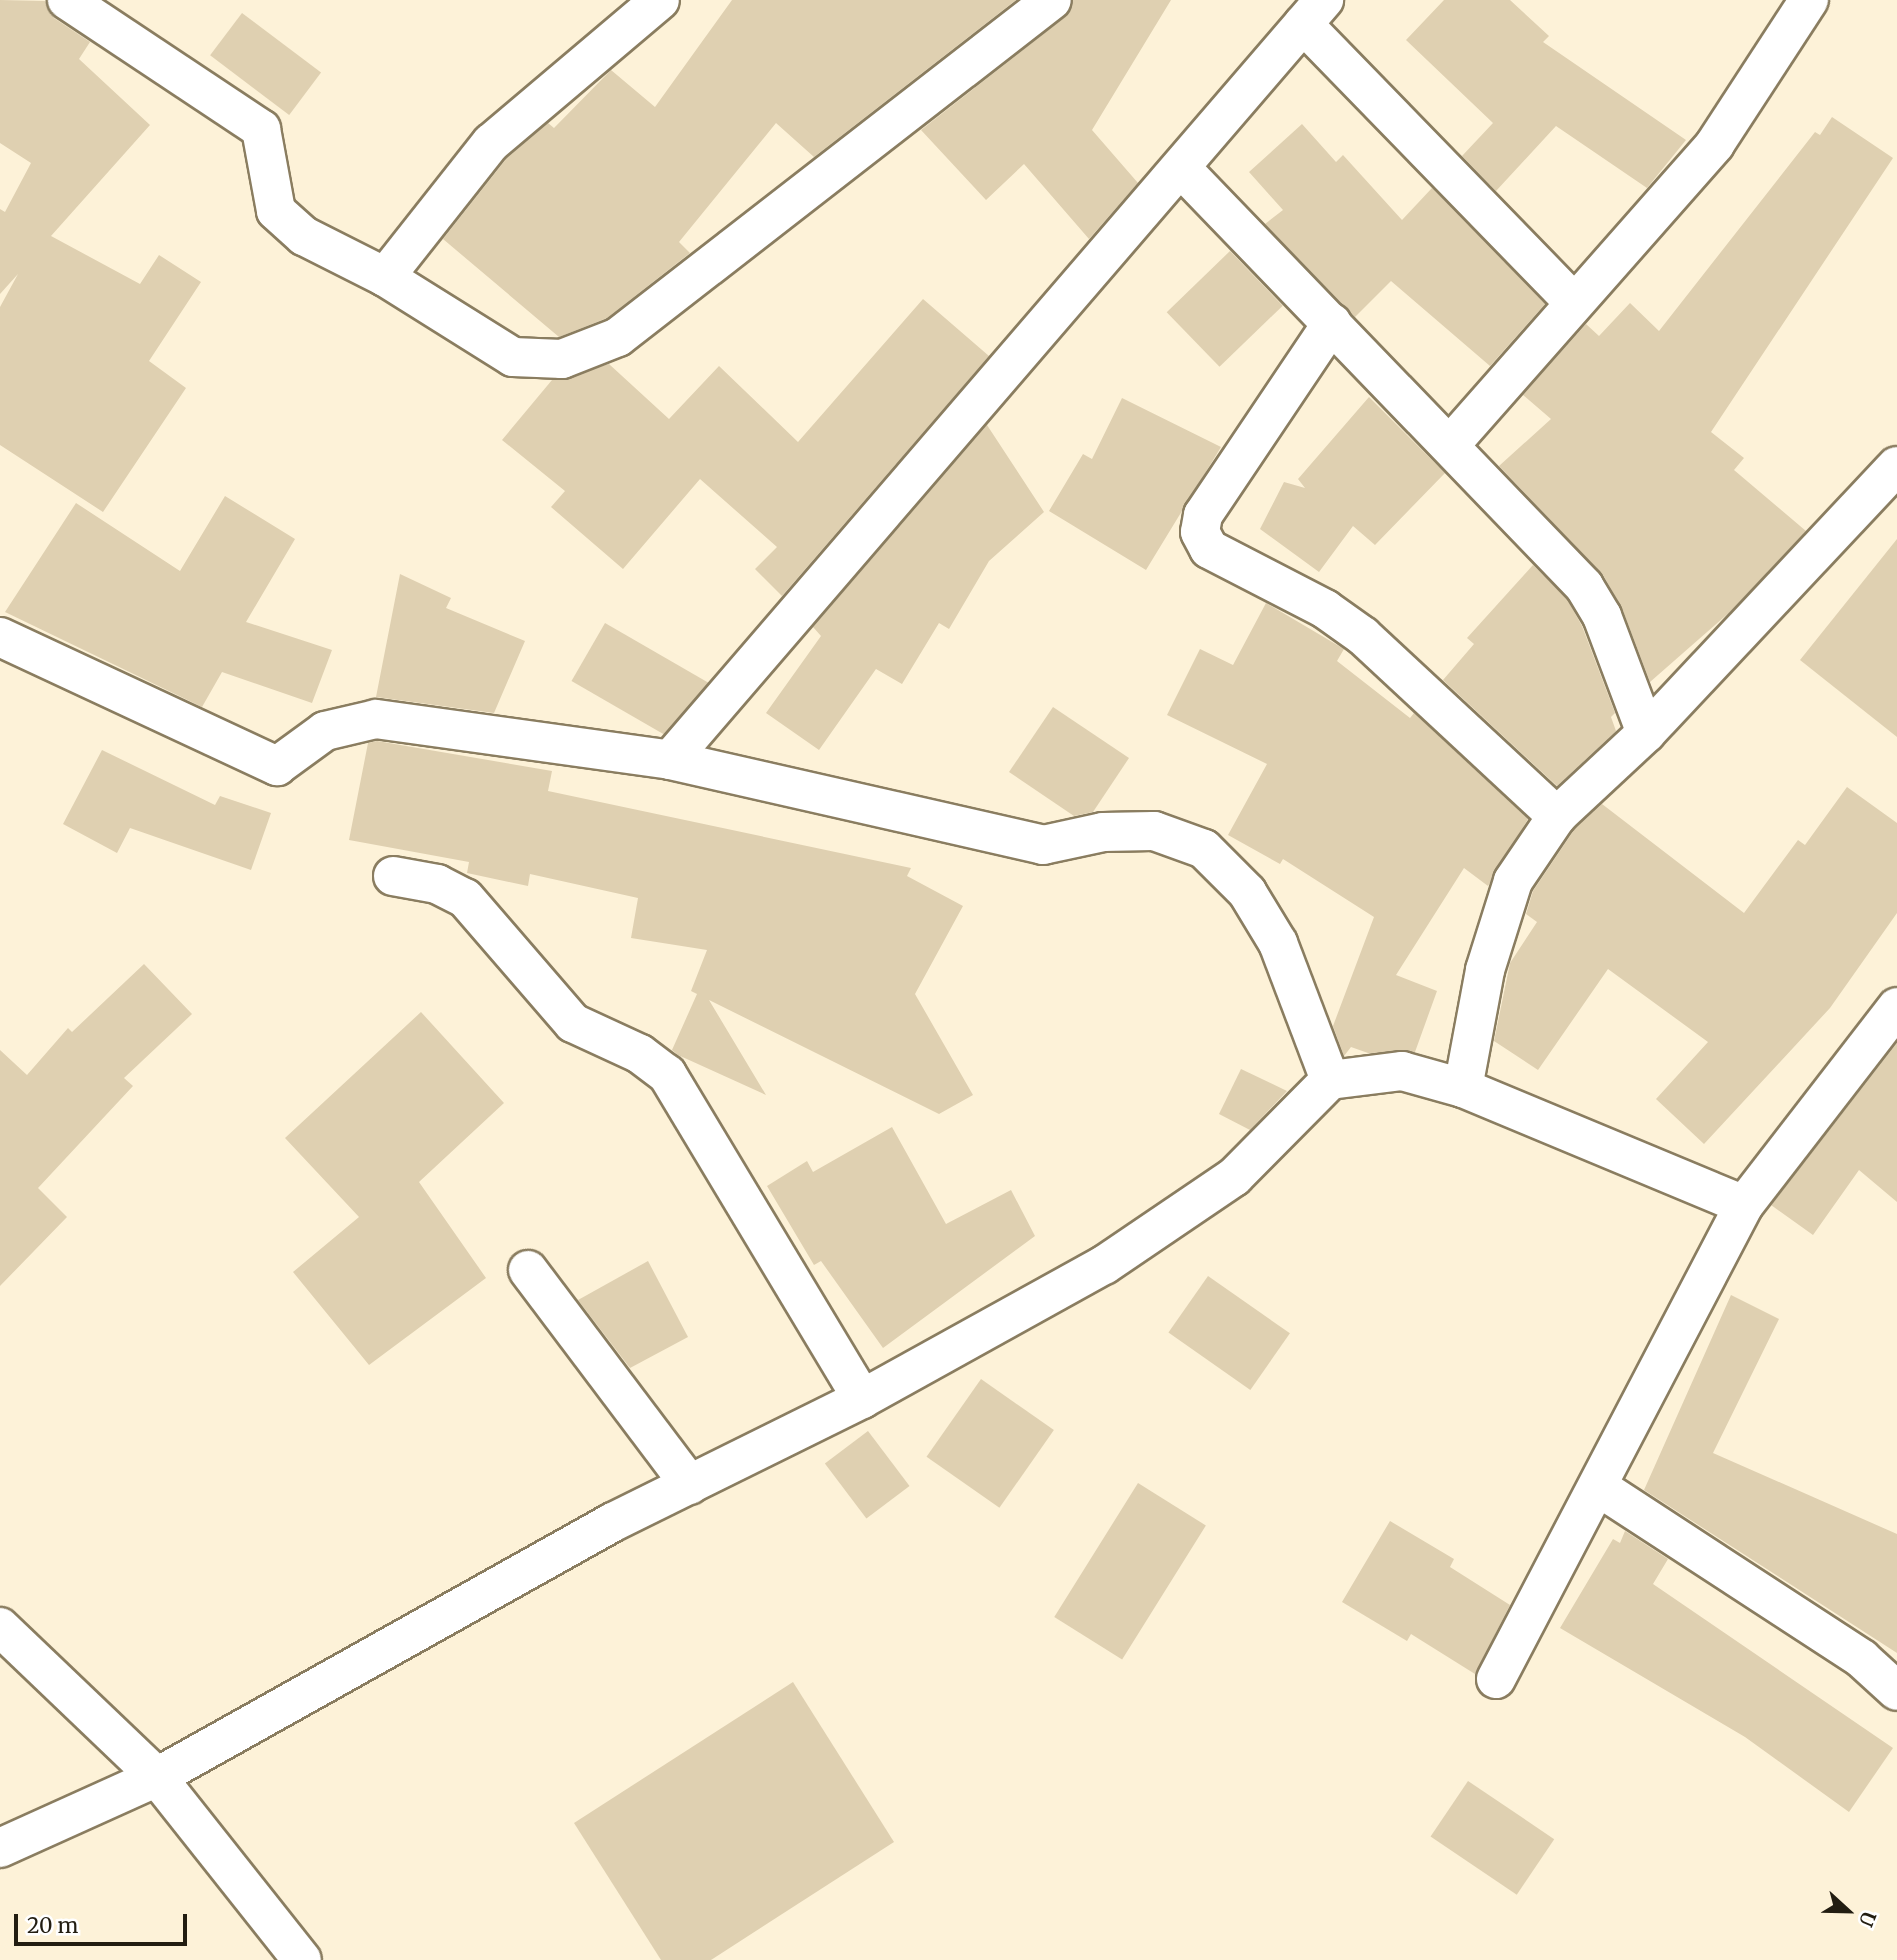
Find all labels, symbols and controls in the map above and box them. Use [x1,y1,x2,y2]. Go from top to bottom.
north arrow [1813,1876,1883,1946]
scale bar [18,1900,191,1944]
text: U [1854,1908,1881,1930]
text: 20 m [27,1912,78,1939]

